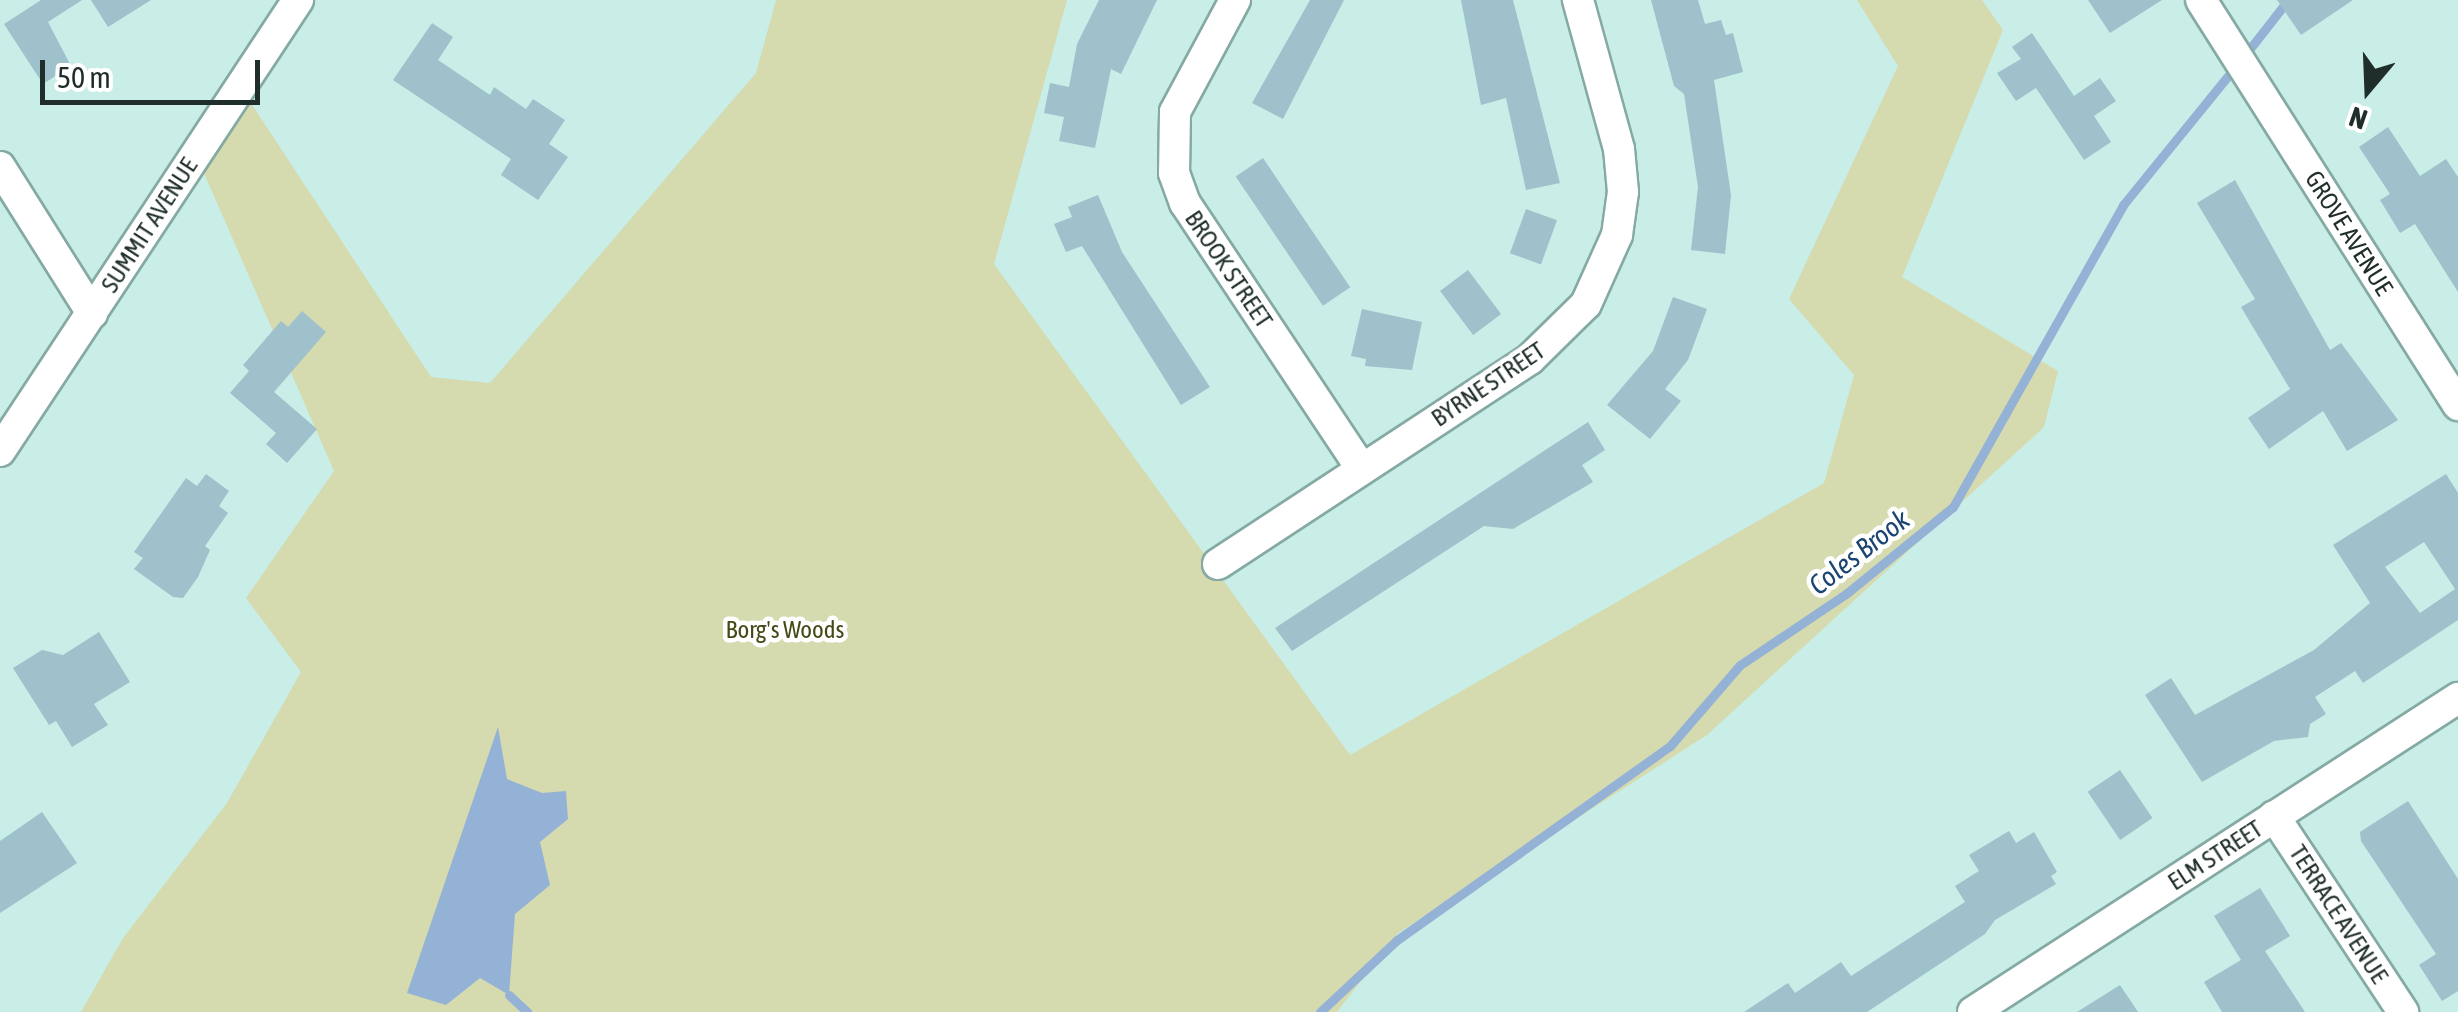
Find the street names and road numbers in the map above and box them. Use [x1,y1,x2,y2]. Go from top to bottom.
street label: SUMMIT AVENUE [94,152,204,298]
street label: GROVE AVENUE [2299,165,2399,301]
street label: BROOK STREET [1179,205,1279,333]
street label: BYRNE STREET [1425,335,1551,433]
street label: ELM STREET [2162,813,2268,897]
street label: TERRACE AVENUE [2283,839,2395,989]

